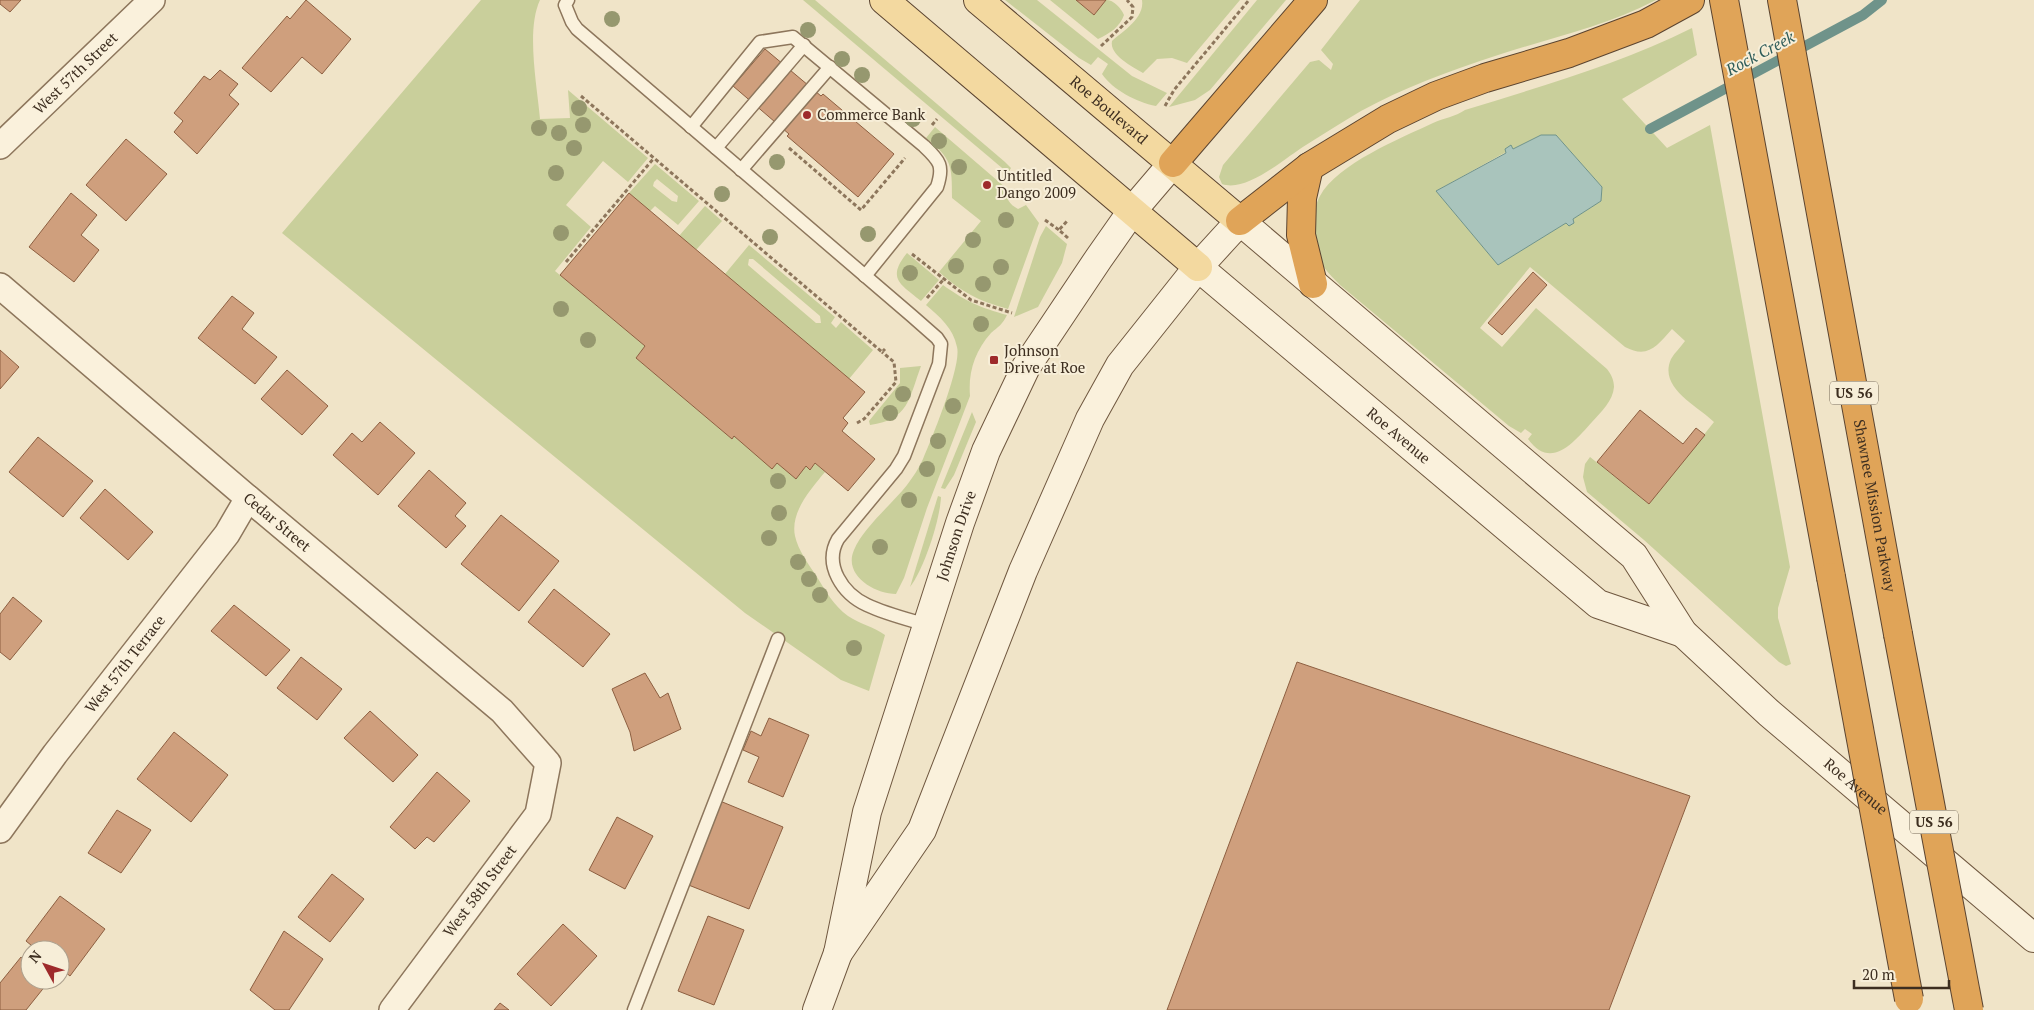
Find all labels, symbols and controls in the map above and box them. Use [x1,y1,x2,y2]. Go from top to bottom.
water label: Rock Creek [1721,26,1799,81]
street label: West 57th Street [29,27,122,118]
street label: Roe Boulevard [1066,71,1152,148]
place label: Commerce Bank [817,104,925,124]
marker: Commerce Bank [801,109,813,121]
place label: Untitled Dango 2009 [997,165,1076,202]
marker: Untitled Dango 2009 [981,179,993,191]
place label: Johnson Drive at Roe [1004,340,1085,377]
marker: Johnson Drive at Roe [988,354,1000,366]
road number: US 56 [1830,382,1878,404]
street label: Roe Avenue [1363,402,1435,468]
street label: Shawnee Mission Parkway [1850,418,1901,594]
street label: Cedar Street [240,487,316,556]
street label: Johnson Drive [931,487,980,583]
street label: West 57th Terrace [80,610,169,716]
street label: Roe Avenue [1820,753,1892,819]
road number: US 56 [1910,810,1958,834]
street label: West 58th Street [438,840,521,940]
north arrow [20,940,70,990]
text: N [24,946,46,966]
scale bar [1854,958,1949,990]
text: 20 m [1862,964,1895,984]

